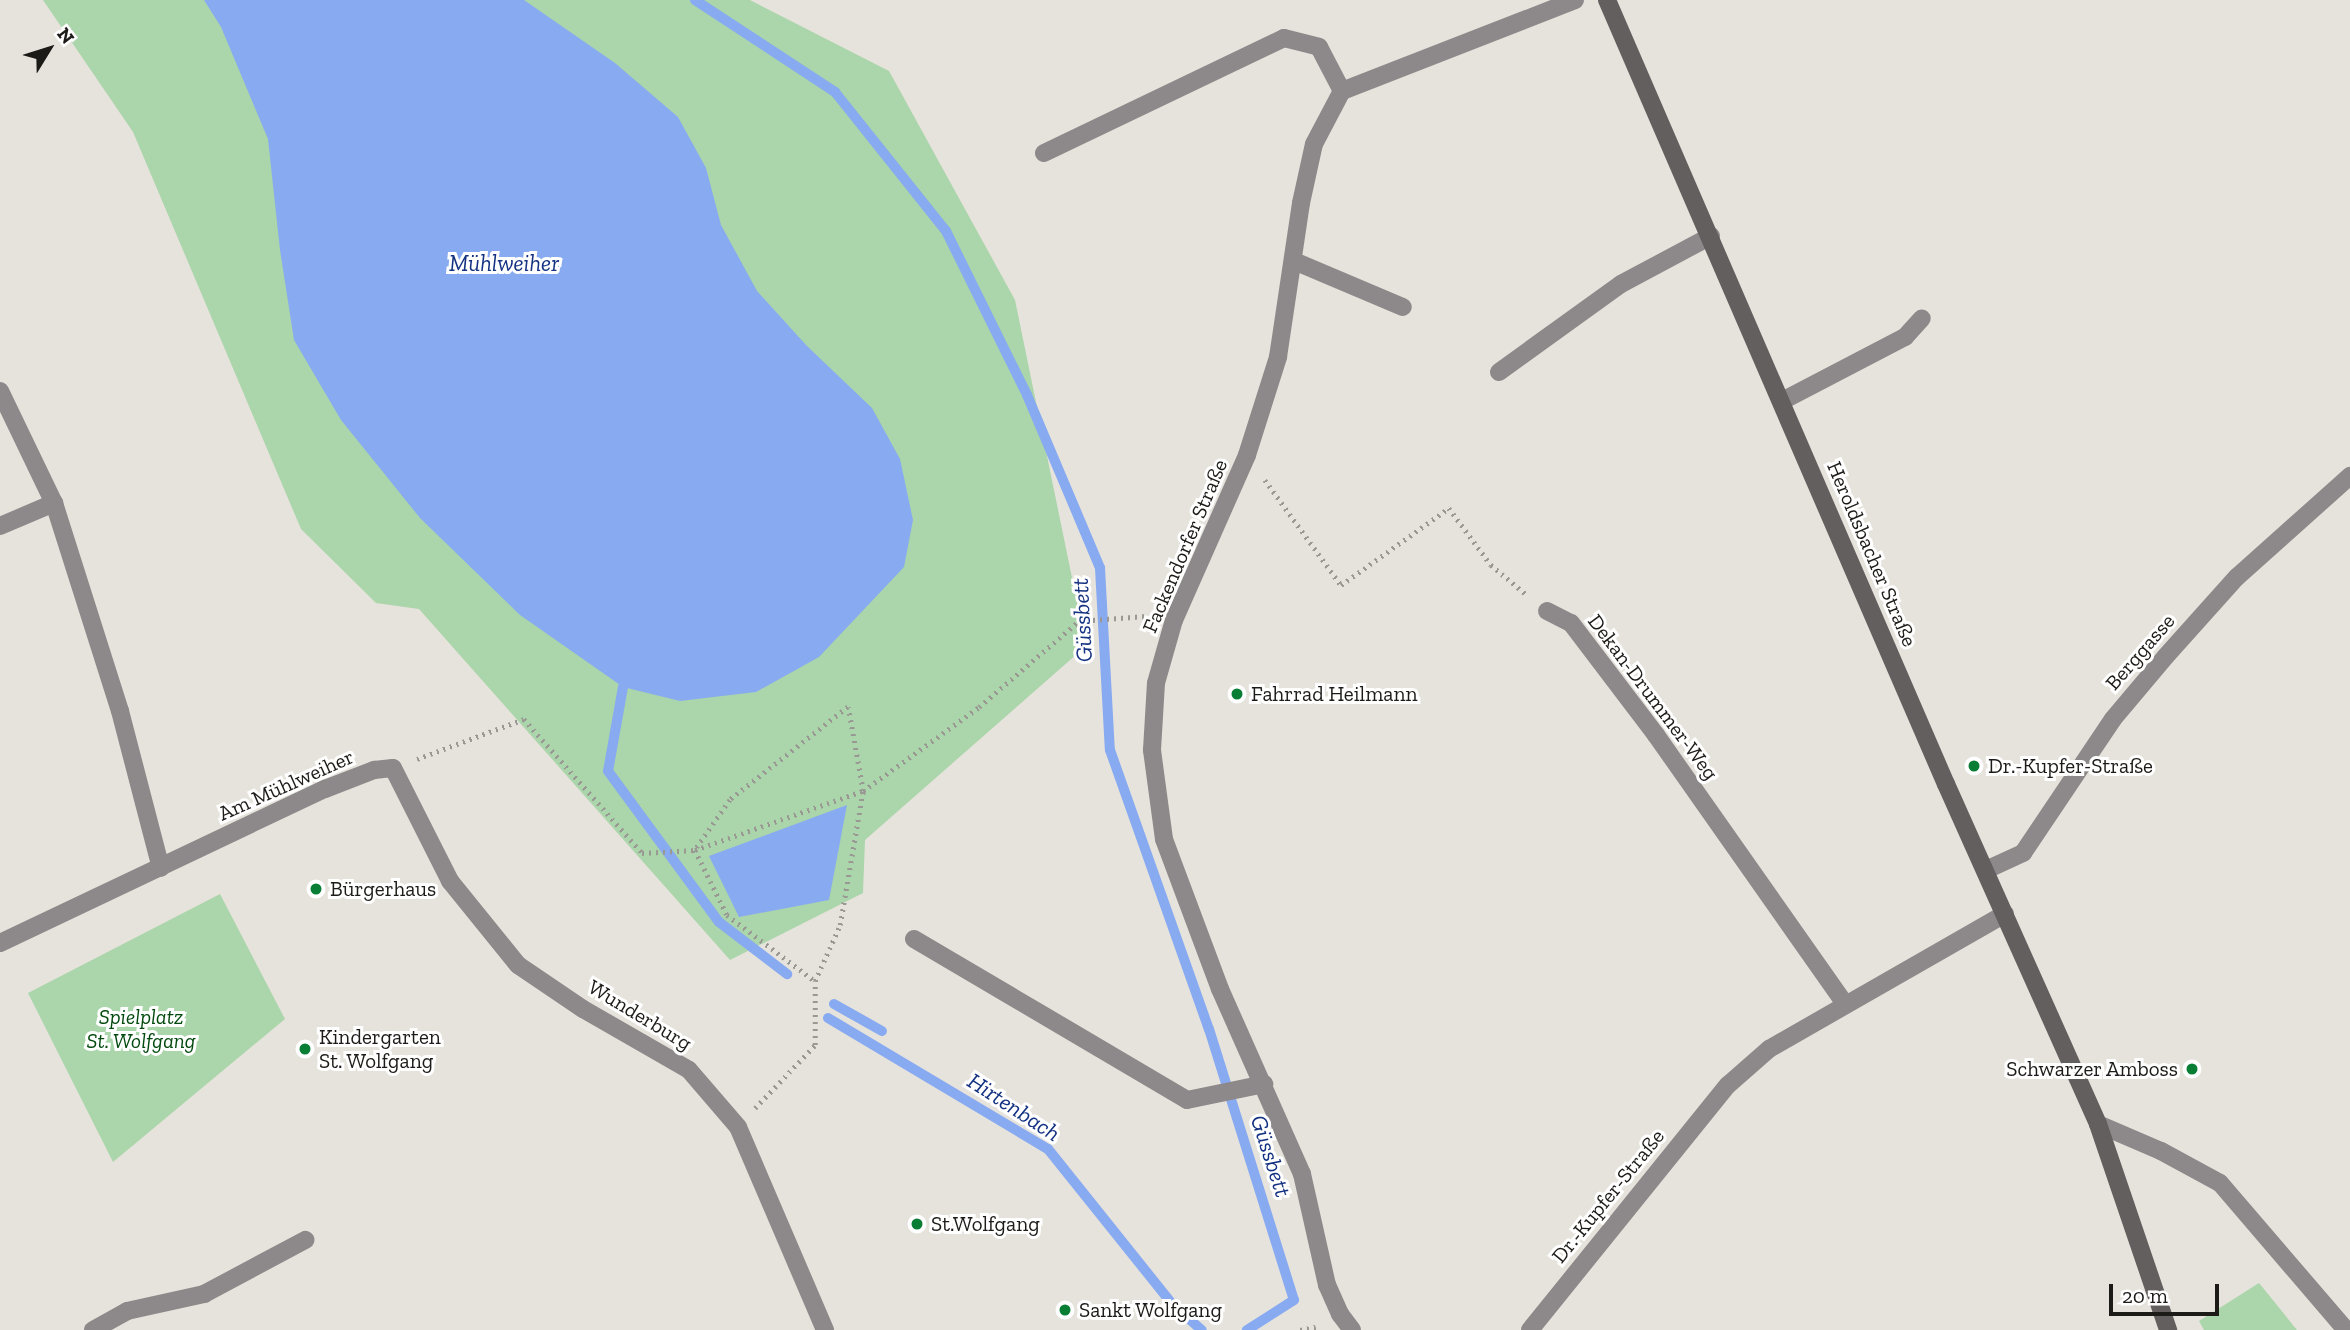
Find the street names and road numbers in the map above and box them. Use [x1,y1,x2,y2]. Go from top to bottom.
street label: Fackendorfer Straße [1137,455,1233,637]
street label: Heroldsbacher Straße [1822,458,1922,650]
street label: Dekan-Drummer-Weg [1582,609,1724,785]
street label: Berggasse [2100,609,2180,695]
street label: Am Mühlweiher [214,744,358,826]
street label: Wunderburg [584,974,696,1056]
street label: Dr.-Kupfer-Straße [1546,1124,1670,1268]

